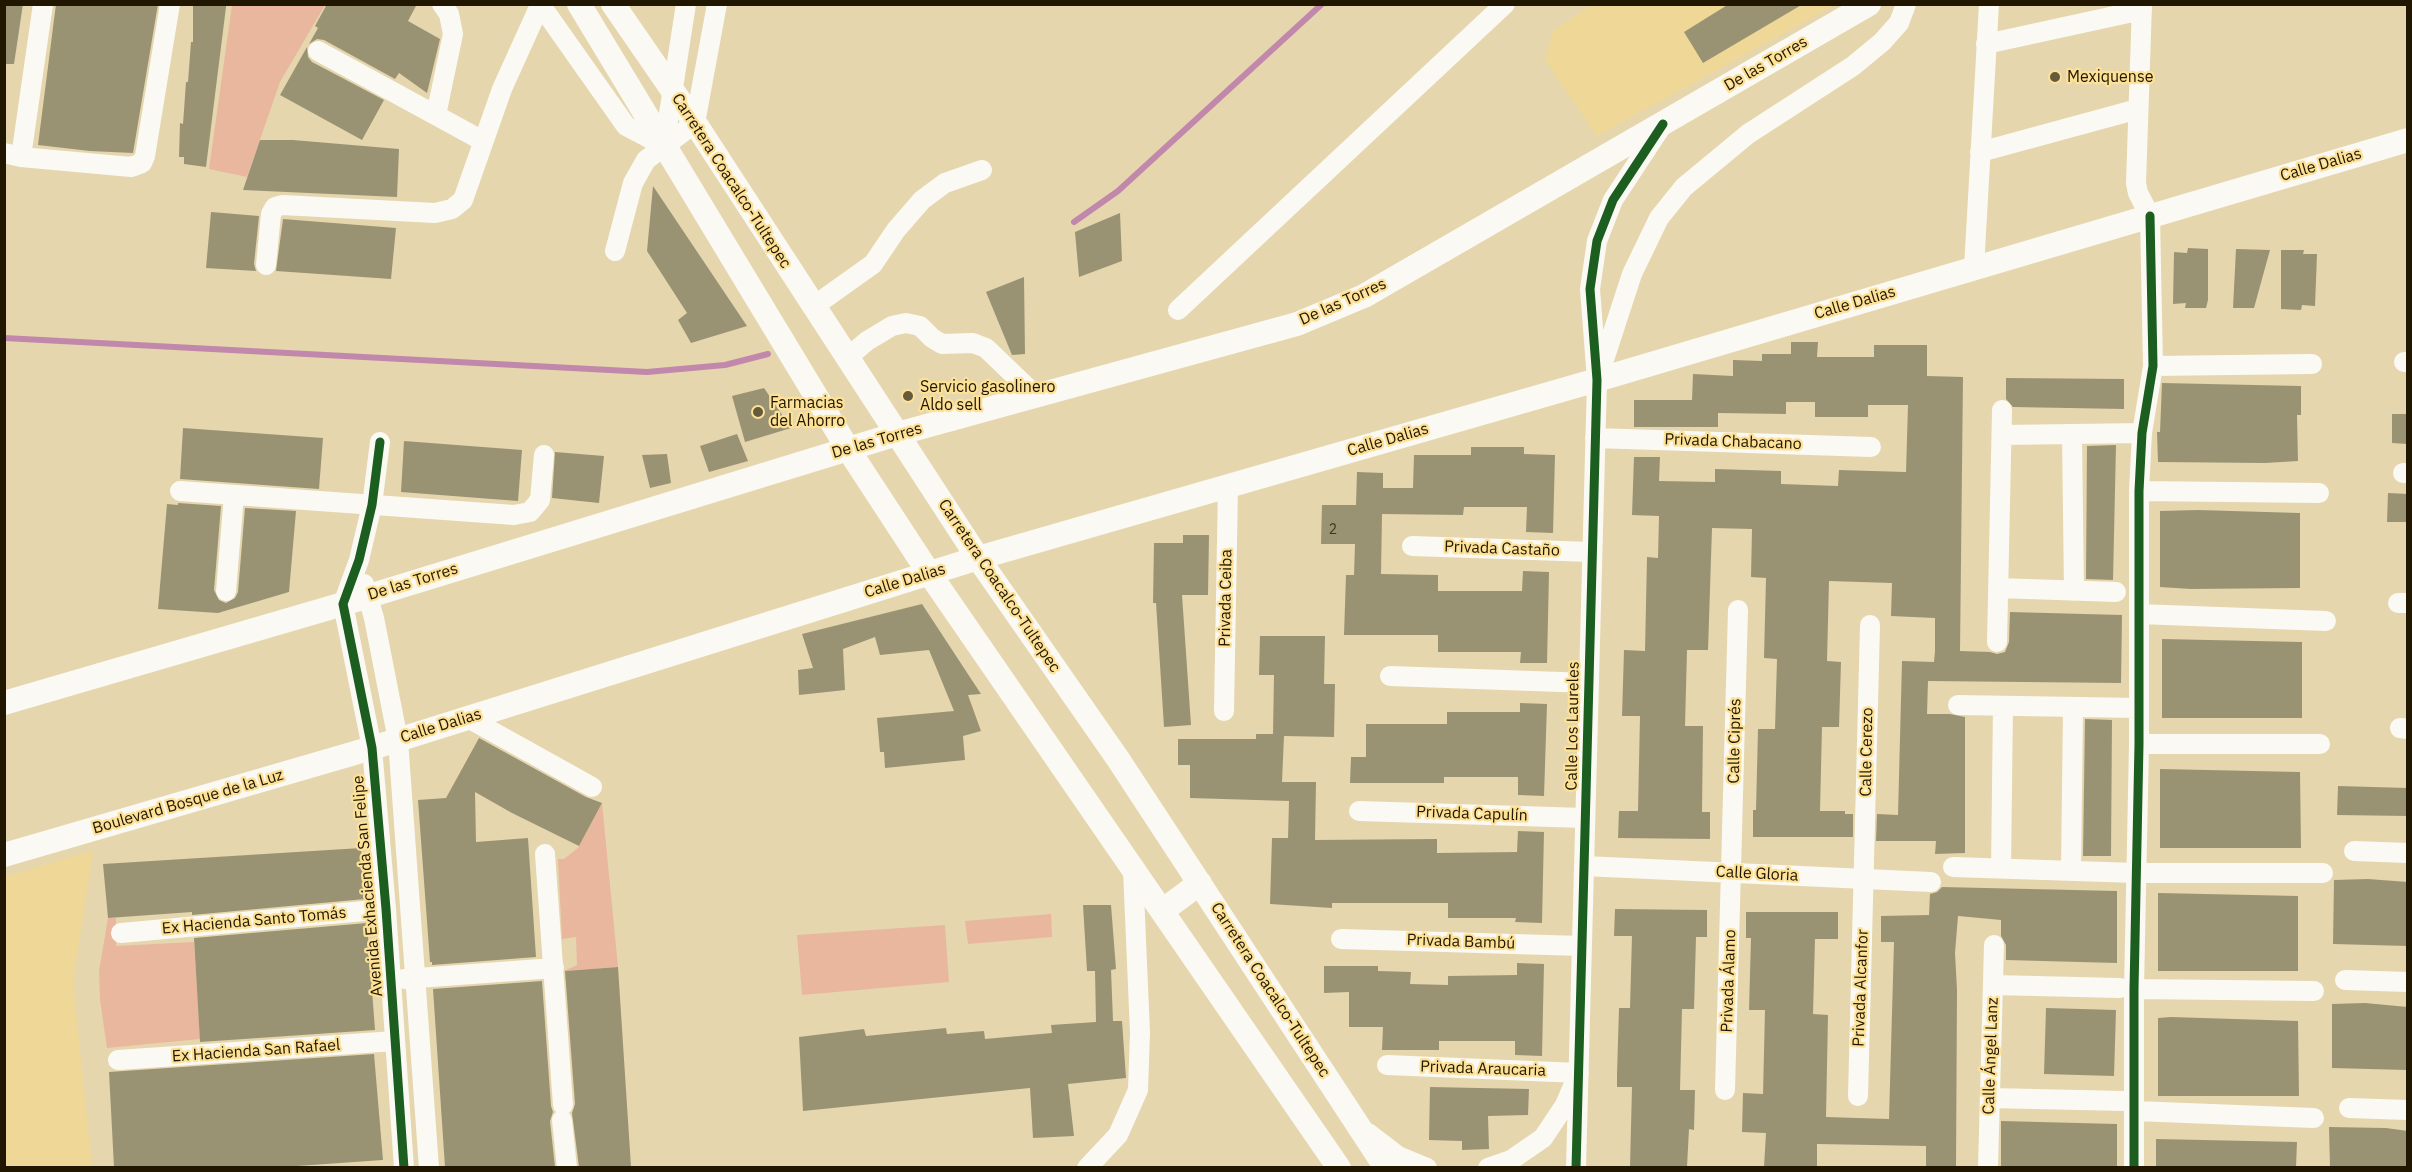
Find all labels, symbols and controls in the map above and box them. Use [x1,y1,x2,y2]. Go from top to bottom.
street label: De las Torres [1721,32,1811,96]
place label: Mexiquense [2067,67,2154,87]
marker: Mexiquense [2048,70,2062,84]
street label: Carretera Coacalco-Tultepec [667,90,795,272]
street label: Calle Dalias [2278,144,2364,186]
street label: De las Torres [1297,274,1389,330]
street label: Calle Dalias [1812,282,1898,324]
place label: Servicio gasolinero Aldo sell [920,377,1055,415]
marker: Servicio gasolinero Aldo sell [901,389,915,403]
place label: Farmacias del Ahorro [770,393,845,431]
marker: Farmacias del Ahorro [751,405,765,419]
street label: De las Torres [830,419,924,463]
street label: Calle Dalias [1345,419,1431,461]
street label: Privada Chabacano [1664,430,1802,454]
street label: Carretera Coacalco-Tultepec [934,496,1064,676]
house number: 2 [1329,522,1337,538]
street label: Privada Castaño [1444,537,1560,561]
street label: Privada Ceiba [1216,549,1236,647]
street label: De las Torres [366,559,460,605]
street label: Calle Dalias [862,560,948,602]
street label: Calle Los Laureles [1562,661,1584,791]
street label: Calle Ciprés [1725,698,1745,784]
street label: Calle Dalias [398,705,484,747]
street label: Calle Cerezo [1857,707,1877,797]
street label: Boulevard Bosque de la Luz [90,766,286,838]
street label: Avenida Exhacienda San Felipe [349,774,387,998]
street label: Privada Capulín [1416,802,1528,826]
street label: Calle Gloria [1715,862,1799,886]
street label: Carretera Coacalco-Tultepec [1206,899,1334,1081]
street label: Ex Hacienda Santo Tomás [161,903,347,939]
street label: Privada Álamo [1718,929,1740,1033]
street label: Privada Alcanfor [1849,929,1873,1047]
street label: Privada Bambú [1406,931,1516,953]
street label: Calle Ángel Lanz [1979,997,2003,1115]
street label: Ex Hacienda San Rafael [171,1036,341,1066]
street label: Privada Araucaria [1420,1057,1546,1081]

